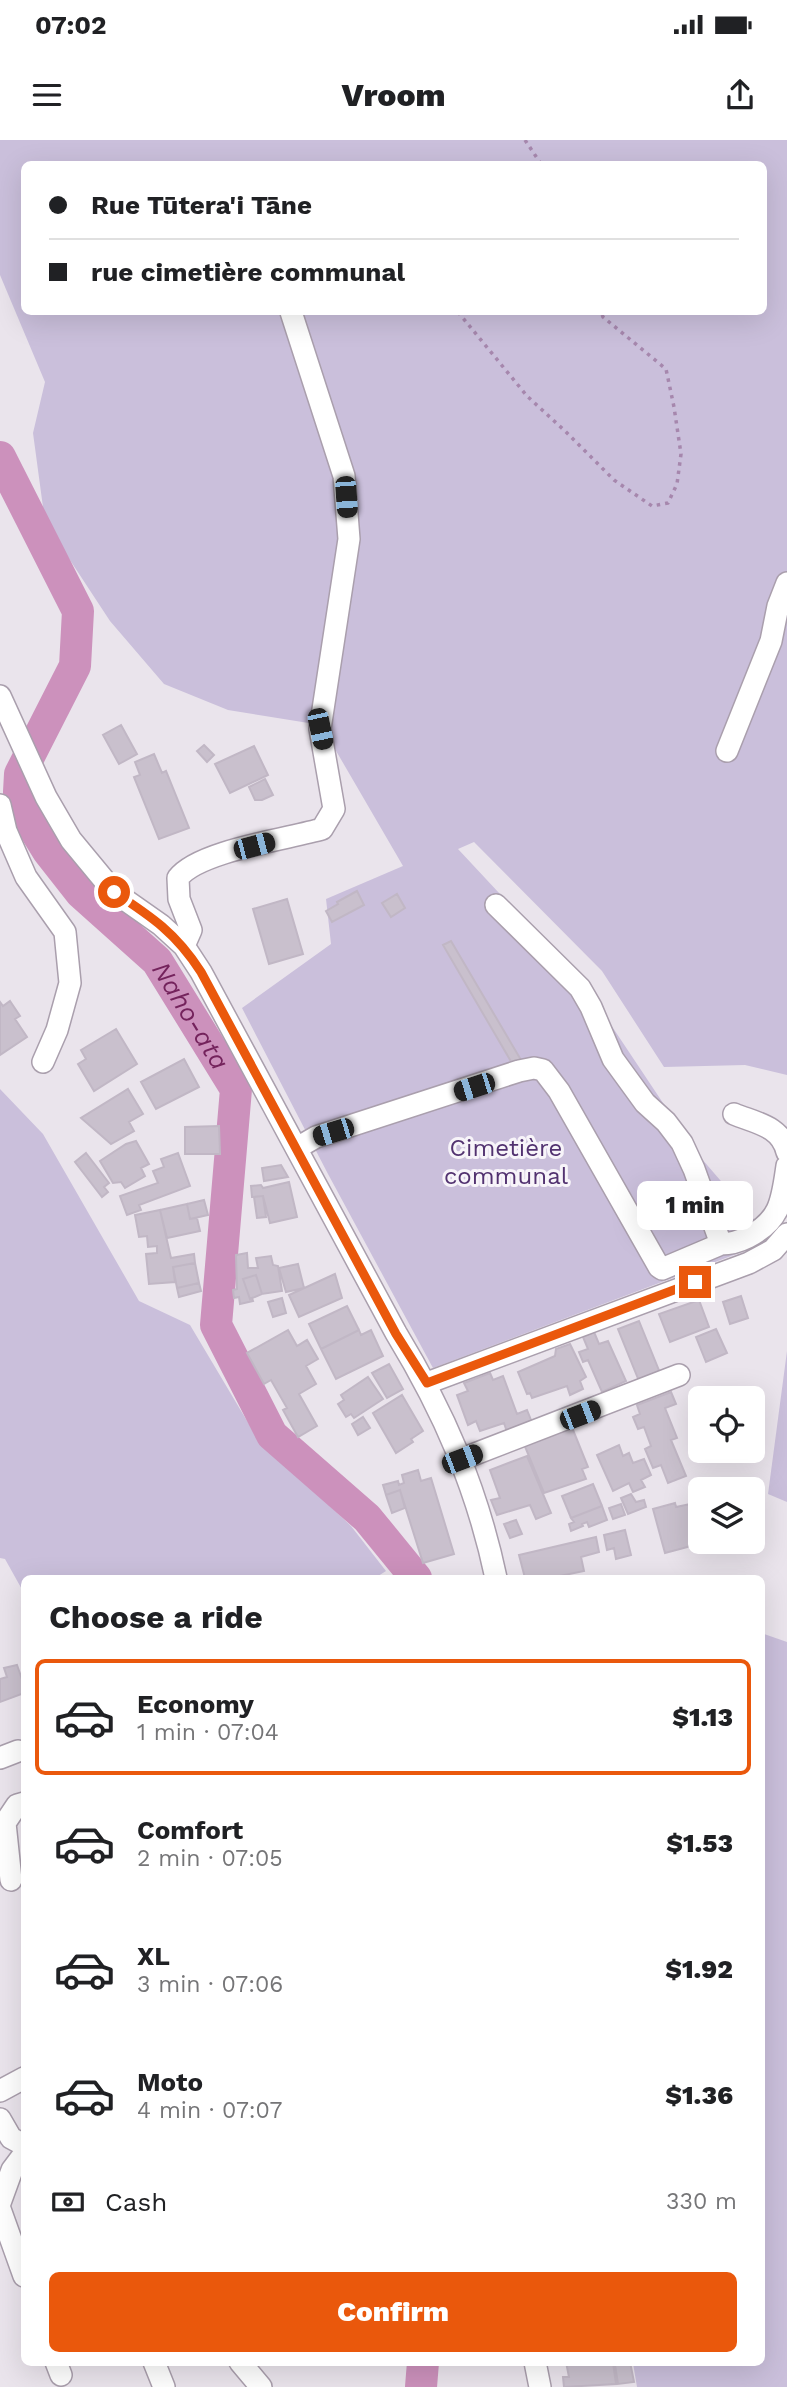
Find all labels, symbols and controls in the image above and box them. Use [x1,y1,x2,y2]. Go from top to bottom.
text: 07:02 [35,10,107,40]
icon: menu [28,76,66,114]
text: Vroom [341,76,446,114]
icon: share [721,76,759,114]
text: Rue Tūtera'i Tāne [91,190,312,220]
text: rue cimetière communal [91,257,405,287]
car [335,475,358,519]
car [306,706,335,752]
car [231,830,278,862]
route start [98,876,130,908]
water label: Naho-ata [146,956,235,1075]
car [451,1071,498,1103]
car [310,1116,357,1148]
park label: Cimetière communal [444,1134,569,1190]
callout: 1 min [637,1180,753,1230]
text: 1 min [665,1192,725,1219]
route end [679,1266,711,1298]
map controls [688,1386,765,1554]
button: locate [688,1386,765,1463]
car [557,1398,604,1432]
car [439,1442,486,1476]
button: layers [688,1477,765,1554]
text: Choose a ride [49,1598,263,1636]
icon: car [53,1686,116,1749]
text: Economy [137,1689,254,1719]
text: $1.13 [672,1702,733,1732]
text: 1 min · 07:04 [137,1719,279,1746]
icon: car [53,1812,116,1875]
text: Comfort [137,1815,243,1845]
text: $1.53 [666,1828,733,1858]
text: 2 min · 07:05 [137,1845,283,1872]
icon: car [53,1938,116,2001]
text: XL [137,1941,170,1971]
text: $1.92 [665,1954,733,1984]
text: 3 min · 07:06 [137,1971,283,1998]
icon: car [53,2064,116,2127]
text: Moto [137,2067,203,2097]
text: $1.36 [665,2080,733,2110]
text: 4 min · 07:07 [137,2097,282,2124]
icon: cash [49,2183,87,2221]
text: Cash [105,2187,167,2217]
text: 330 m [666,2188,737,2215]
button: Confirm [49,2272,737,2352]

